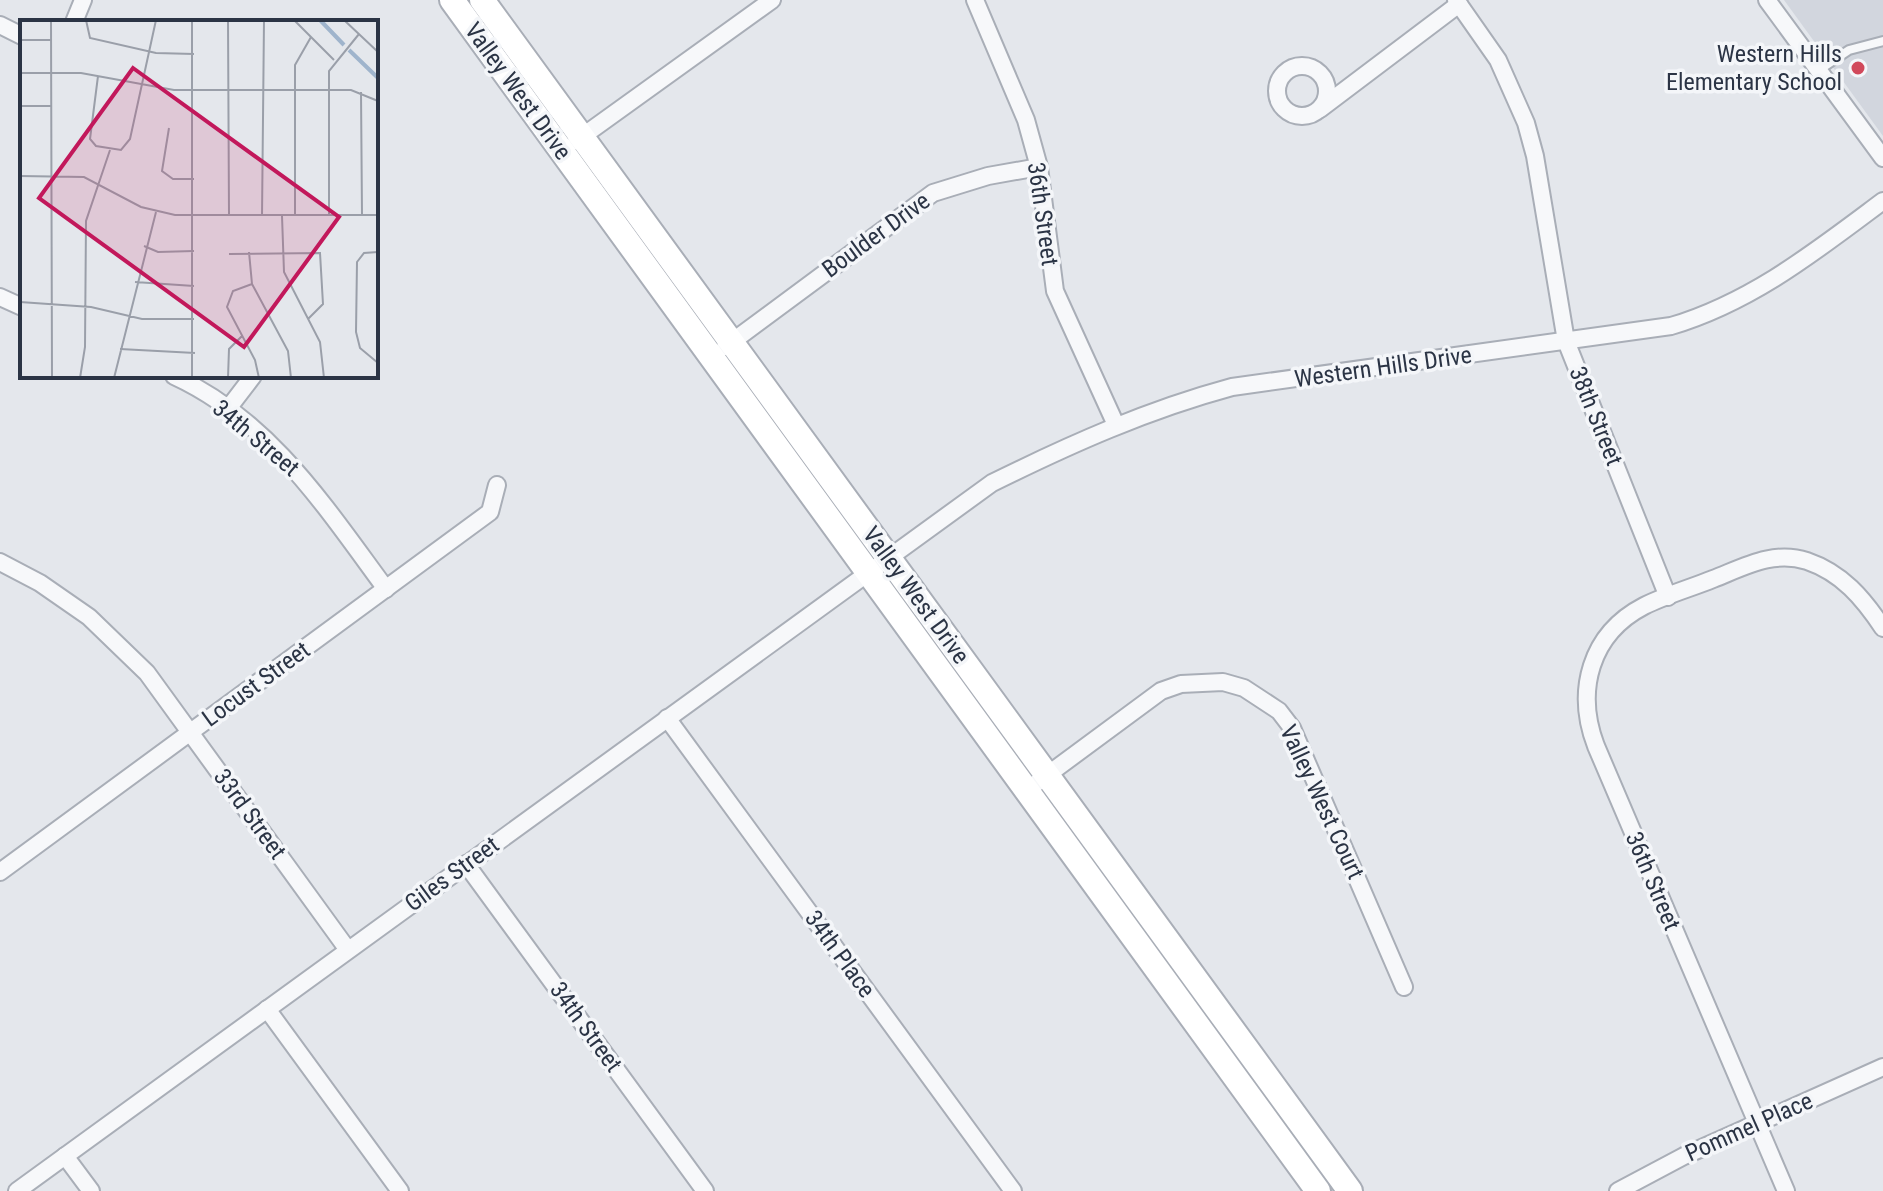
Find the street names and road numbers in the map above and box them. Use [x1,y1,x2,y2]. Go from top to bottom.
street label: Valley West Drive [459,17,577,165]
street label: 36th Street [1022,160,1064,268]
street label: Boulder Drive [817,187,935,283]
street label: Western Hills Drive [1293,341,1473,393]
street label: 38th Street [1564,362,1628,470]
street label: 34th Street [207,394,305,482]
street label: Valley West Drive [857,521,975,669]
street label: Locust Street [197,636,315,732]
street label: Valley West Court [1274,720,1370,884]
street label: 33rd Street [208,764,292,864]
street label: 36th Street [1620,828,1686,934]
street label: Giles Street [400,831,504,917]
street label: 34th Place [799,905,881,1003]
street label: 34th Street [544,977,628,1077]
street label: Pommel Place [1681,1087,1817,1167]

